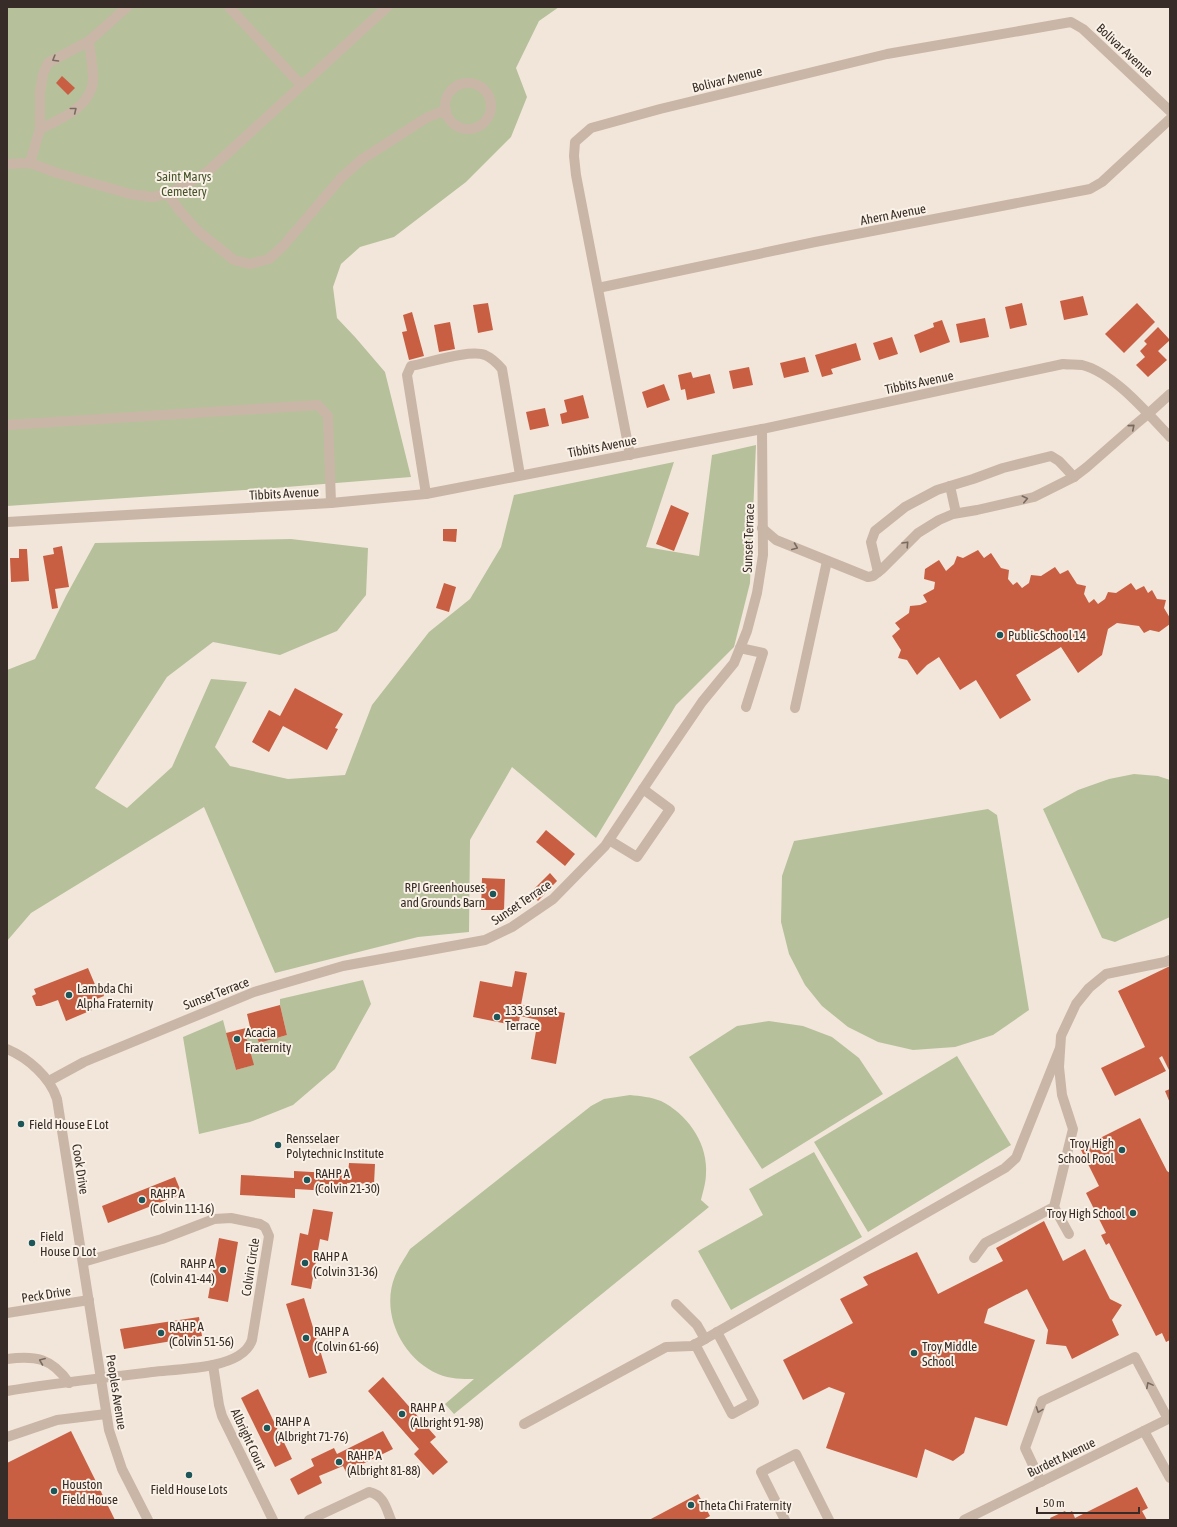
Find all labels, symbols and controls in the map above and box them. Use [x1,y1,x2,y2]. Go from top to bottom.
street label: Bolivar Avenue [1093,20,1156,80]
one-way arrow [52,55,59,62]
street label: Bolivar Avenue [691,64,764,95]
one-way arrow [69,108,77,115]
park label: Saint Marys Cemetery [157,169,212,199]
street label: Ahern Avenue [859,201,927,228]
street label: Tibbits Avenue [883,368,955,397]
one-way arrow [1127,425,1135,432]
street label: Tibbits Avenue [566,432,638,461]
street label: Tibbits Avenue [249,484,319,503]
one-way arrow [1022,495,1028,503]
street label: Sunset Terrace [740,503,757,573]
one-way arrow [901,541,909,549]
one-way arrow [792,543,799,551]
place label: Public School 14 [1008,628,1086,643]
marker: Public School 14 [995,630,1005,640]
street label: Sunset Terrace [488,877,554,928]
place label: RPI Greenhouses and Grounds Barn [400,880,485,910]
marker: RPI Greenhouses and Grounds Barn [488,889,498,899]
street label: Sunset Terrace [181,974,251,1013]
place label: Lambda Chi Alpha Fraternity [77,981,154,1011]
marker: Lambda Chi Alpha Fraternity [64,990,74,1000]
place label: 133 Sunset Terrace [505,1003,558,1033]
marker: 133 Sunset Terrace [492,1012,502,1022]
place label: Acacia Fraternity [245,1025,292,1055]
marker: Acacia Fraternity [232,1034,242,1044]
place label: Field House E Lot [29,1117,109,1132]
marker: Field House E Lot [16,1119,26,1129]
place label: Rensselaer Polytechnic Institute [286,1131,384,1161]
place label: Troy High School Pool [1058,1136,1115,1166]
marker: Rensselaer Polytechnic Institute [273,1140,283,1150]
street label: Cook Drive [69,1143,92,1195]
marker: Troy High School Pool [1117,1145,1127,1155]
place label: RAHP A (Colvin 21-30) [315,1166,380,1196]
marker: RAHP A (Colvin 21-30) [302,1175,312,1185]
place label: RAHP A (Colvin 11-16) [150,1186,214,1216]
marker: RAHP A (Colvin 11-16) [137,1195,147,1205]
place label: Troy High School [1047,1206,1126,1221]
marker: Troy High School [1128,1208,1138,1218]
place label: Field House D Lot [40,1229,96,1259]
street label: Colvin Circle [239,1237,262,1297]
marker: Field House D Lot [27,1238,37,1248]
place label: RAHP A (Colvin 31-36) [313,1249,378,1279]
place label: RAHP A (Colvin 41-44) [150,1256,216,1286]
marker: RAHP A (Colvin 31-36) [300,1258,310,1268]
marker: RAHP A (Colvin 41-44) [218,1265,228,1275]
street label: Peck Drive [20,1283,72,1306]
place label: RAHP A (Colvin 51-56) [169,1319,234,1349]
place label: RAHP A (Colvin 61-66) [314,1324,379,1354]
marker: RAHP A (Colvin 51-56) [156,1328,166,1338]
marker: RAHP A (Colvin 61-66) [301,1333,311,1343]
place label: Troy Middle School [922,1339,977,1369]
marker: Troy Middle School [909,1348,919,1358]
street label: Peoples Avenue [103,1353,130,1431]
one-way arrow [38,1357,45,1365]
one-way arrow [1147,1381,1154,1389]
place label: RAHP A (Albright 91-98) [410,1400,484,1430]
street label: Albright Court [228,1406,269,1472]
one-way arrow [1035,1406,1043,1413]
marker: RAHP A (Albright 91-98) [397,1409,407,1419]
place label: RAHP A (Albright 71-76) [275,1414,349,1444]
marker: RAHP A (Albright 71-76) [262,1423,272,1433]
street label: Burdett Avenue [1025,1435,1098,1480]
place label: RAHP A (Albright 81-88) [347,1448,421,1478]
marker: RAHP A (Albright 81-88) [334,1457,344,1467]
marker: Field House Lots [184,1470,194,1480]
place label: Houston Field House [62,1477,118,1507]
place label: Field House Lots [150,1482,228,1497]
marker: Houston Field House [49,1486,59,1496]
scale bar [1037,1489,1139,1515]
text: 50 m [1043,1496,1065,1510]
place label: Theta Chi Fraternity [699,1498,792,1513]
marker: Theta Chi Fraternity [686,1500,696,1510]

